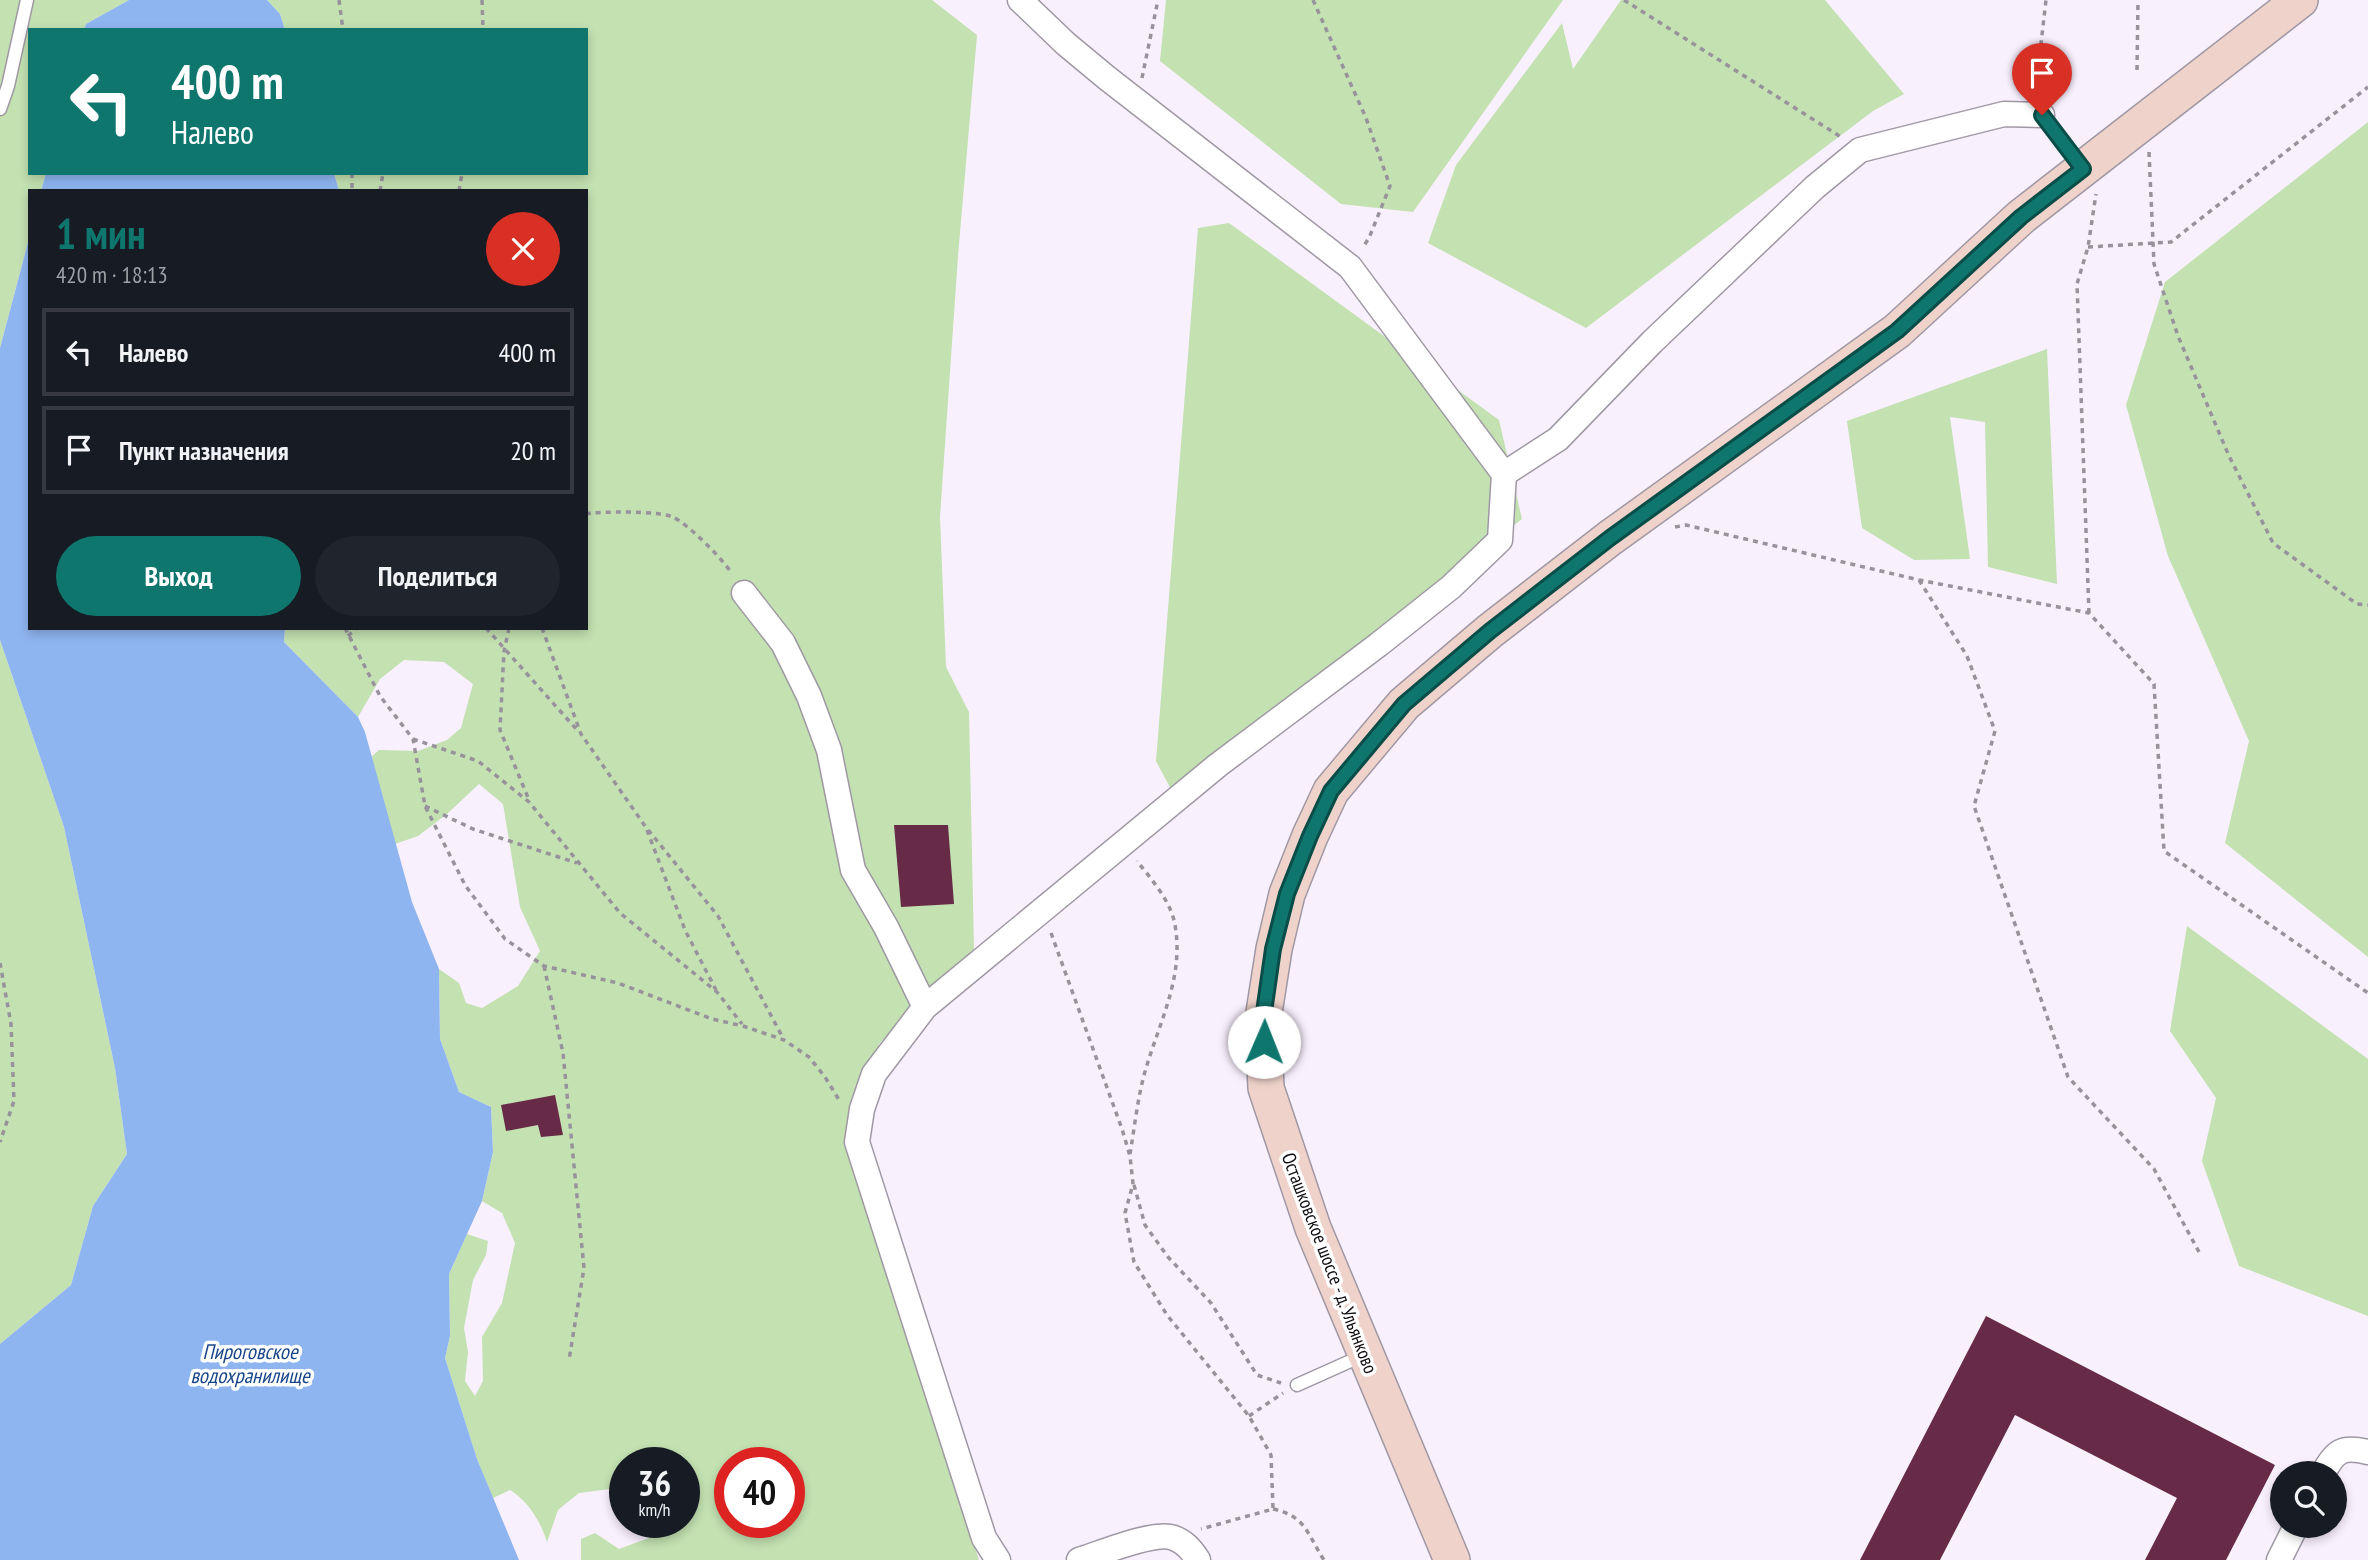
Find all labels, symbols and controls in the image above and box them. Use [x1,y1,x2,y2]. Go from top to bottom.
pin [2012,43,2072,115]
text: 400 m [171,49,284,113]
icon: arrive [2023,54,2061,92]
icon: left [56,56,147,147]
text: Налево [171,111,254,153]
text: 1 мин [56,206,146,261]
button: close [486,212,560,286]
text: 420 m · 18:13 [56,260,168,289]
icon: left [60,333,98,371]
text: Налево [119,336,188,369]
text: 400 m [498,336,556,369]
icon: arrive [60,431,98,469]
text: Пункт назначения [119,434,289,467]
text: 20 m [510,434,556,467]
button: Выход [56,536,301,616]
button: Поделиться [315,536,560,616]
position arrow [1227,1005,1301,1079]
street label: Осташковское шоссе - д. Ульянково [1277,1149,1383,1377]
water label: Пироговское водохранилище [190,1338,311,1389]
speed limit sign: 40 [714,1447,805,1538]
text: 36 [638,1460,671,1506]
map controls [2270,1461,2347,1538]
button: search [2270,1461,2347,1538]
text: km/h [639,1498,670,1521]

